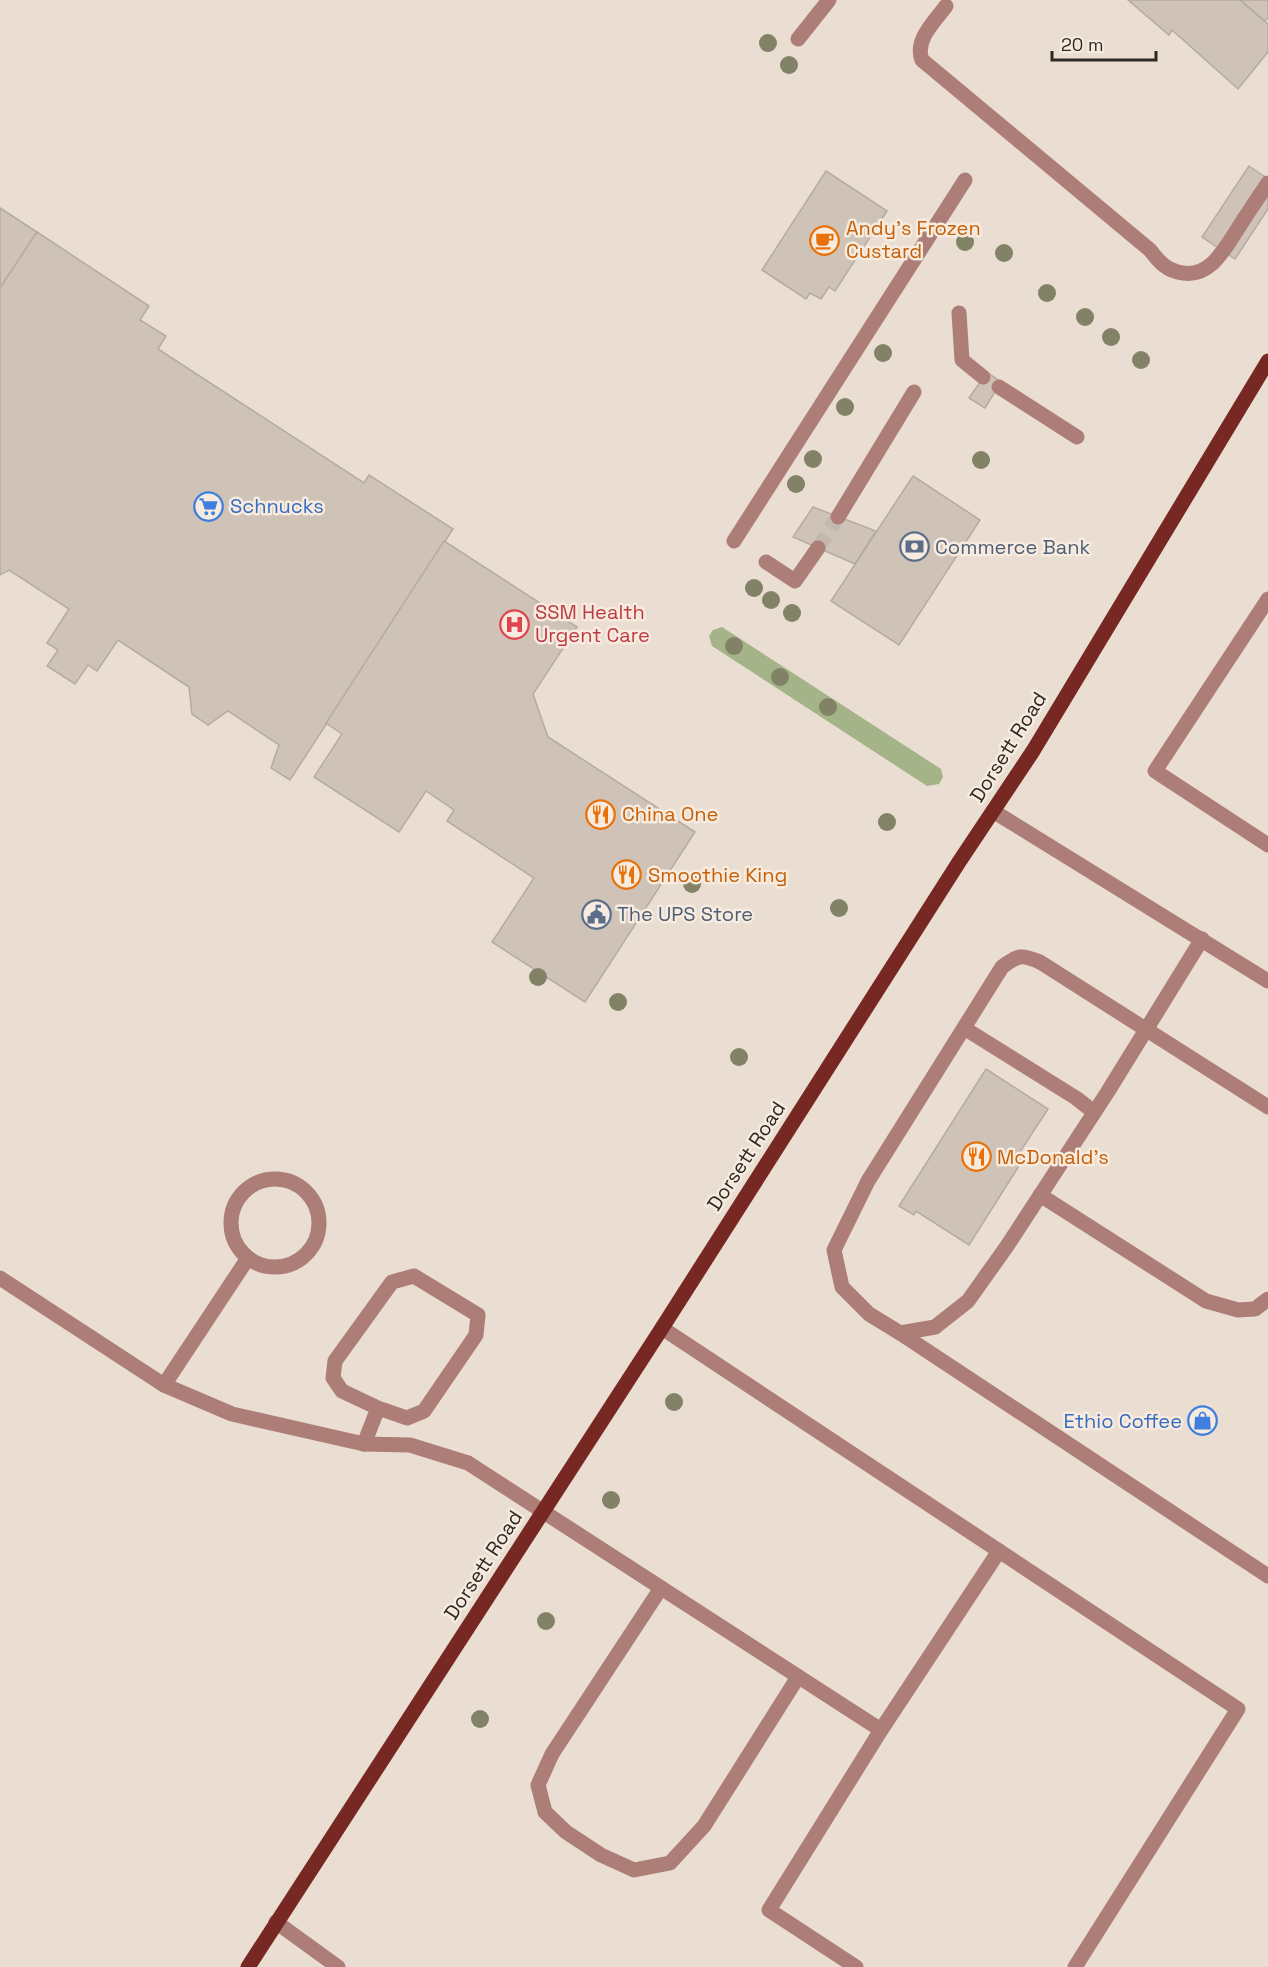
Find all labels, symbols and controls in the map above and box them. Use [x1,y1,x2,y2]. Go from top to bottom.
scale bar [1052,24,1156,62]
text: 20 m [1061,33,1104,56]
place label: Andy's Frozen Custard [846,215,981,264]
cafe icon: Andy's Frozen Custard [809,224,841,256]
supermarket icon: Schnucks [193,490,225,522]
place label: Schnucks [230,493,324,519]
bank icon: Commerce Bank [898,531,930,563]
place label: Commerce Bank [935,534,1091,560]
place label: SSM Health Urgent Care [535,599,650,648]
hospital icon: SSM Health Urgent Care [498,608,530,640]
street label: Dorsett Road [964,687,1052,807]
restaurant icon: China One [585,798,617,830]
place label: China One [622,801,718,827]
restaurant icon: Smoothie King [611,859,643,891]
place label: Smoothie King [648,862,787,888]
public building icon: The UPS Store [580,898,612,930]
place label: The UPS Store [617,901,753,927]
street label: Dorsett Road [701,1096,791,1216]
restaurant icon: McDonald's [960,1141,992,1173]
place label: McDonald's [997,1144,1109,1170]
shop icon: Ethio Coffee [1187,1405,1219,1437]
place label: Ethio Coffee [1064,1408,1182,1434]
street label: Dorsett Road [438,1505,528,1625]

